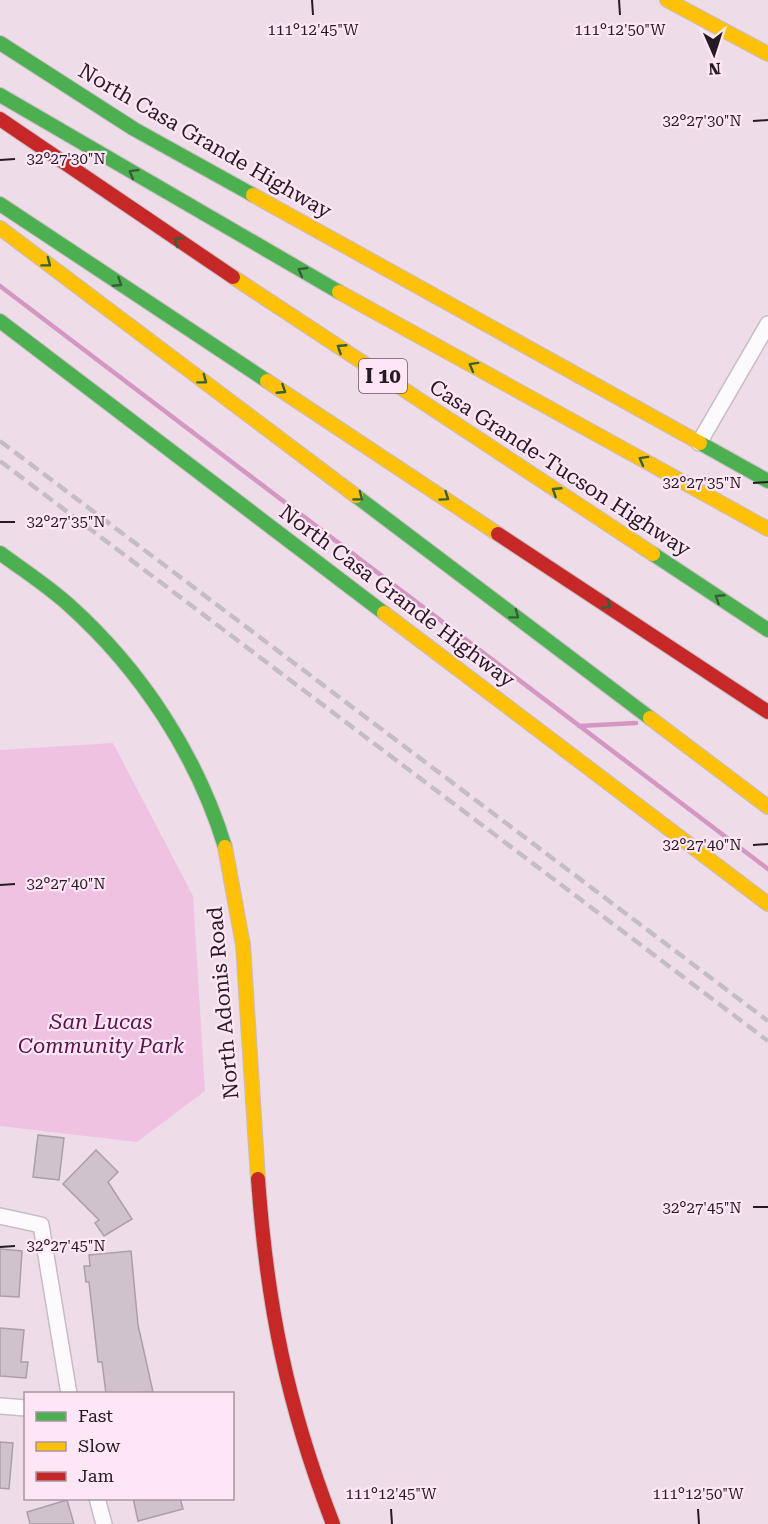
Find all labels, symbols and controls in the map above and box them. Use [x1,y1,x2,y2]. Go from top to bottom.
text: 111°12'45"W [268,21,359,39]
text: 111°12'50"W [575,21,666,39]
north arrow [684,24,744,84]
street label: North Casa Grande Highway [74,59,336,224]
text: N [708,59,721,78]
text: 32°27'30"N [662,112,742,130]
text: 32°27'30"N [26,150,106,168]
one-way arrow [129,169,139,181]
one-way arrow [174,237,185,248]
one-way arrow [40,256,51,267]
one-way arrow [298,267,308,279]
one-way arrow [112,276,123,287]
one-way arrow [337,344,347,356]
road number: I 10 [359,359,407,393]
one-way arrow [468,362,479,373]
one-way arrow [196,373,207,384]
street label: Casa Grande-Tucson Highway [425,374,696,562]
one-way arrow [275,383,286,394]
one-way arrow [639,456,649,467]
text: 32°27'35"N [662,474,742,492]
one-way arrow [552,486,562,498]
one-way arrow [439,489,449,501]
one-way arrow [352,490,363,501]
street label: North Casa Grande Highway [275,500,520,693]
text: 32°27'35"N [26,513,106,531]
one-way arrow [715,594,726,605]
one-way arrow [600,598,611,609]
one-way arrow [508,607,519,618]
text: 32°27'40"N [662,836,742,854]
text: 32°27'40"N [26,875,106,893]
street label: North Adonis Road [203,905,243,1100]
park label: San Lucas Community Park [18,1010,185,1058]
text: 32°27'45"N [662,1199,742,1217]
text: 32°27'45"N [26,1237,106,1255]
legend [24,1392,234,1500]
text: Fast [78,1405,113,1426]
text: Slow [78,1435,120,1456]
text: Jam [78,1465,114,1486]
text: 111°12'45"W [346,1485,437,1503]
text: 111°12'50"W [653,1485,744,1503]

